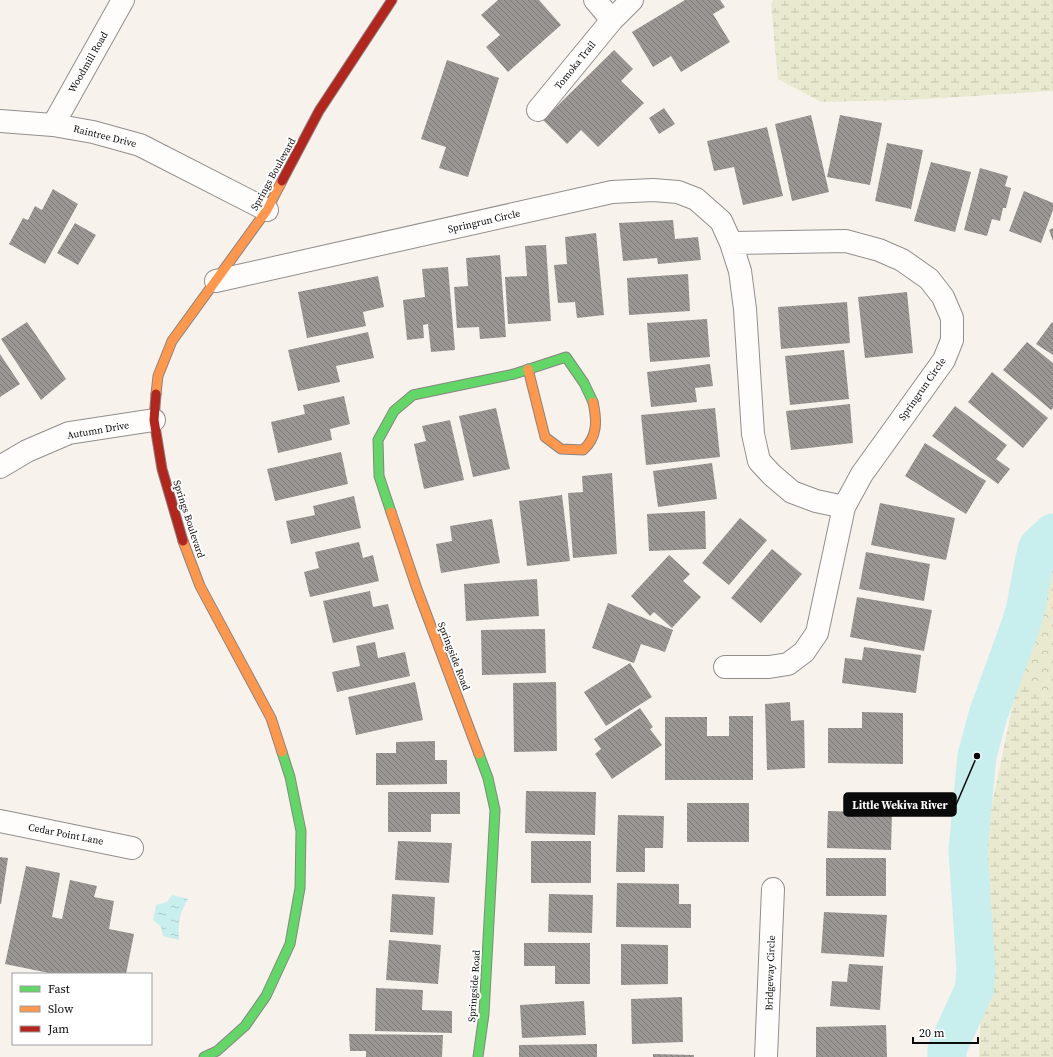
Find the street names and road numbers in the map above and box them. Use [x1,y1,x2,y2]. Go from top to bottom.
street label: Woodmill Road [65,29,111,95]
street label: Tomoka Trail [551,38,599,92]
street label: Raintree Drive [72,122,138,150]
street label: Springs Boulevard [248,135,299,213]
street label: Springrun Circle [446,206,522,236]
street label: Springrun Circle [895,355,949,423]
street label: Autumn Drive [66,418,130,442]
street label: Springs Boulevard [170,478,208,560]
street label: Springside Road [435,620,473,692]
street label: Cedar Point Lane [27,820,105,848]
street label: Bridgeway Circle [762,935,778,1011]
street label: Springside Road [465,949,483,1023]

